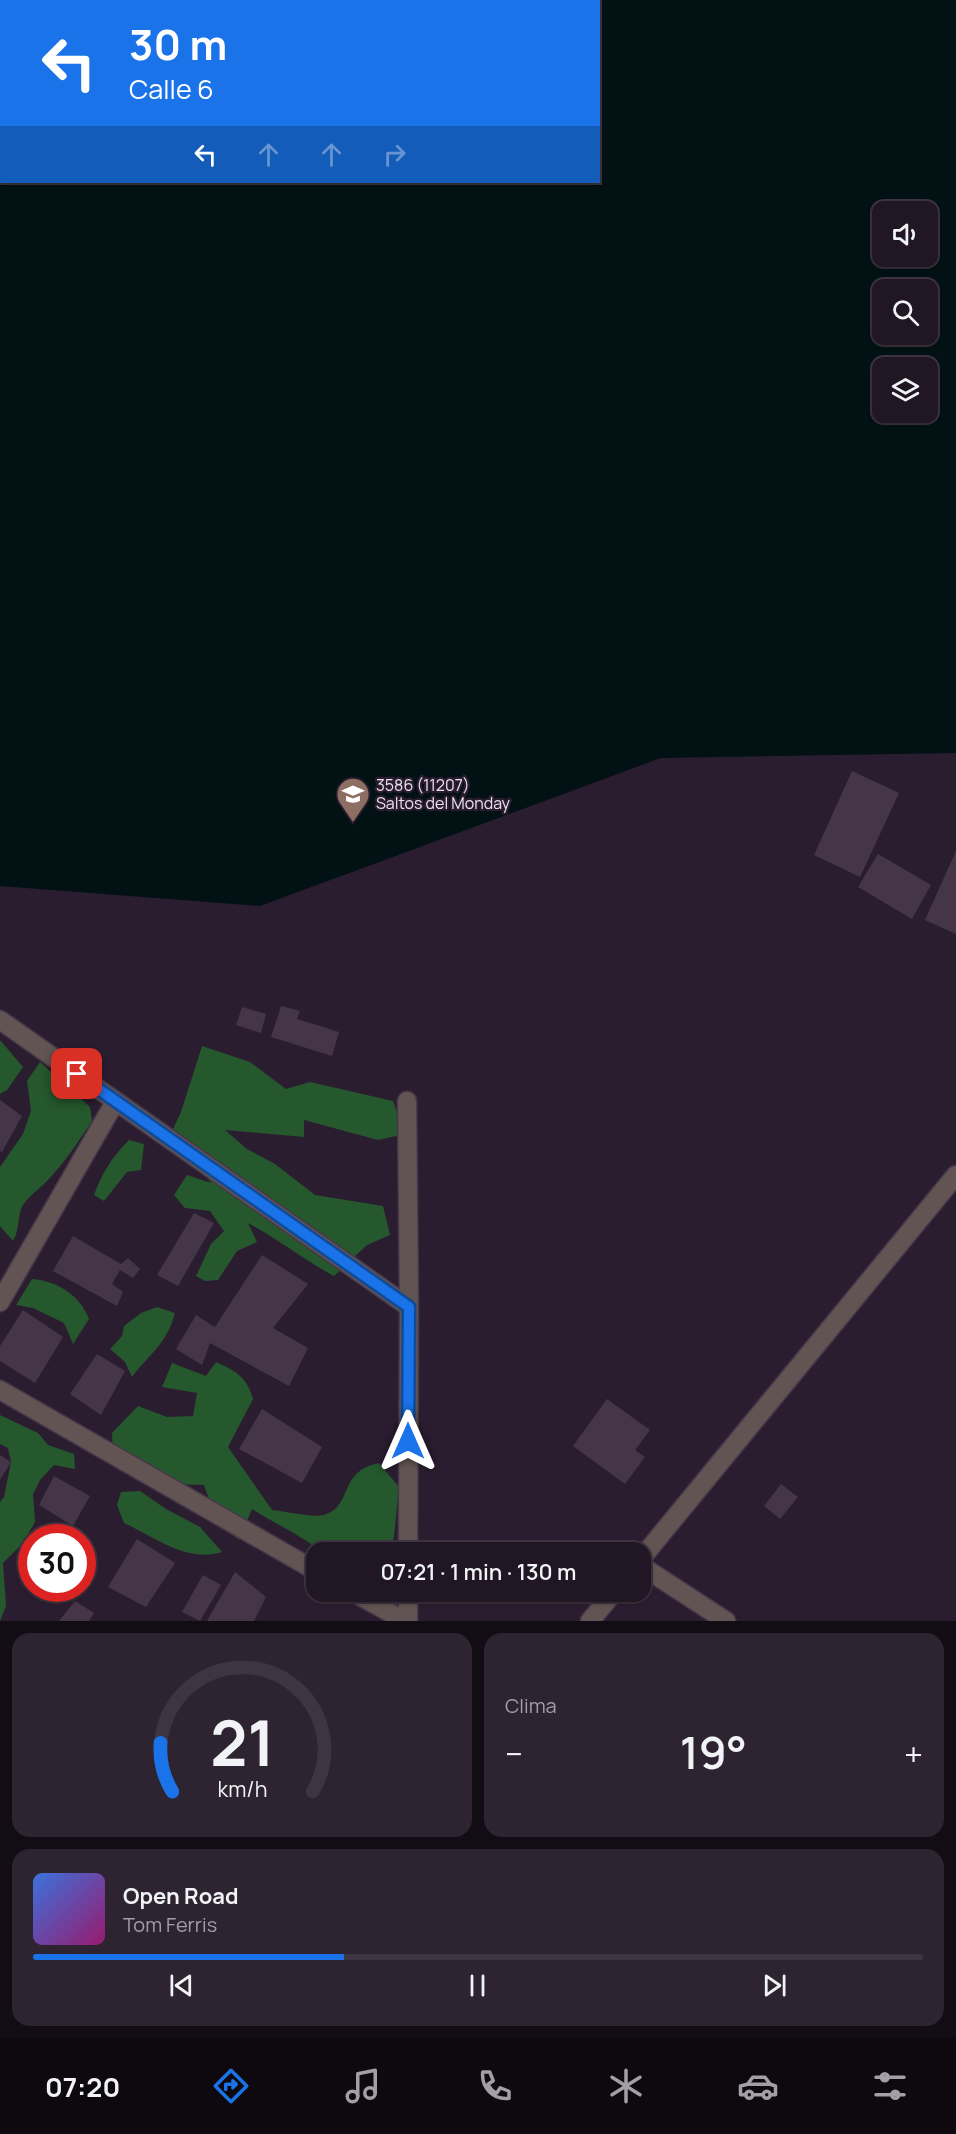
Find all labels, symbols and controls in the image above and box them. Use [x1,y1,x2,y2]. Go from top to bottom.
text: 30 m [129,15,227,73]
icon: left [30,24,108,102]
text: Calle 6 [129,70,214,107]
icon: left [189,138,222,171]
icon: ahead [252,138,285,171]
icon: ahead [315,138,348,171]
icon: right [378,138,411,171]
map controls [872,201,938,423]
button: sound [872,201,938,267]
button: search [872,279,938,345]
button: layers [872,357,938,423]
place label: 3586 (11207) Saltos del Monday [376,774,511,814]
school or university icon: 3586 (11207) Saltos del Monday [335,776,371,823]
pin [51,1048,102,1099]
icon: arrive [60,1057,93,1090]
position arrow [376,1409,440,1473]
speed limit sign: 30 [18,1524,96,1602]
text: 07:21 · 1 min · 130 m [380,1557,577,1587]
text: Clima [505,1692,557,1719]
text: 21 [210,1699,274,1785]
text: 19° [680,1721,747,1783]
text: − [505,1731,523,1776]
text: + [904,1731,923,1776]
text: km/h [217,1774,267,1803]
text: Open Road [123,1881,238,1911]
text: Tom Ferris [123,1911,217,1938]
icon: previous [165,1969,198,2002]
icon: pause [461,1969,494,2002]
icon: next [758,1969,791,2002]
icon: directions [210,2065,252,2107]
icon: music [342,2065,384,2107]
icon: phone [474,2065,516,2107]
icon: climate [605,2065,647,2107]
icon: car [737,2065,779,2107]
icon: filters [869,2065,911,2107]
text: 07:20 [45,2068,120,2105]

